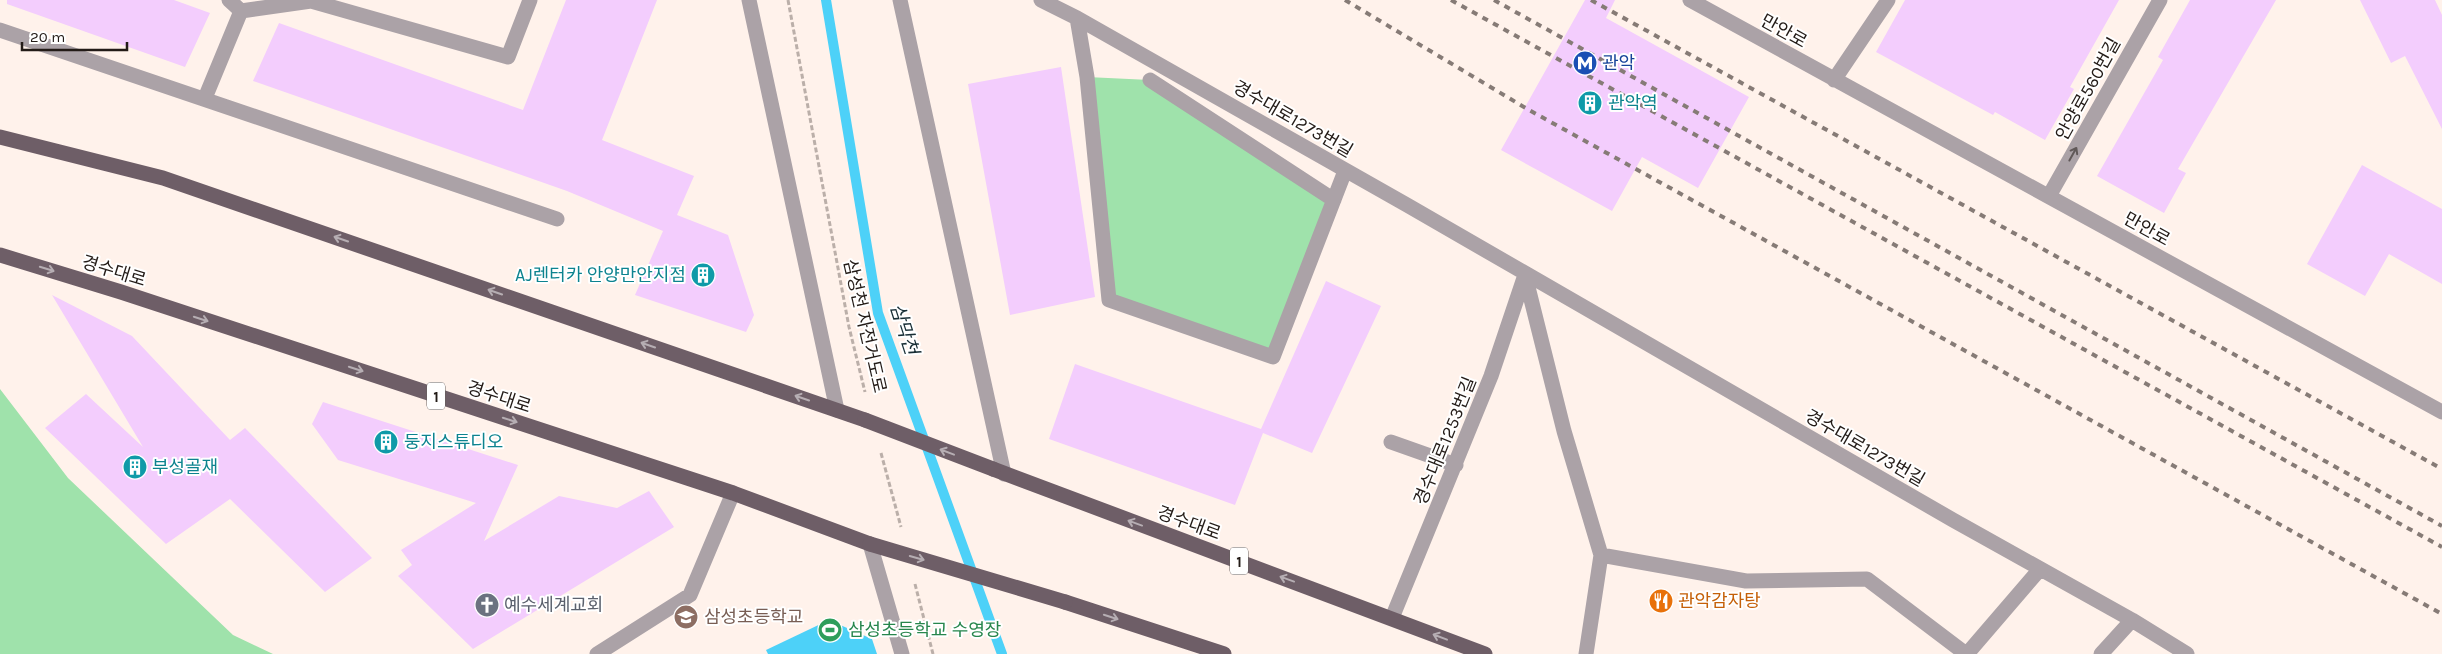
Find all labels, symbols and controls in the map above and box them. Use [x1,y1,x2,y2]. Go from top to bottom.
street label: 만안로 [1757,9,1811,53]
scale bar [22,20,128,52]
text: 20 m [30,28,65,46]
street label: 안양로560번길 [2051,34,2125,144]
metro station icon: 관악 [1572,50,1598,76]
place label: 관악 [1602,52,1635,74]
street label: 경수대로1273번길 [1229,76,1357,162]
building icon: 관악역 [1577,90,1603,116]
place label: 관악역 [1608,92,1658,114]
one-way arrow [2068,147,2078,161]
street label: 만안로 [2120,207,2174,251]
one-way arrow [333,234,349,244]
street label: 경수대로 [79,251,149,291]
street label: 삼성천 자전거도로 [839,257,891,395]
building icon: AJ렌터카 안양만안지점 [690,262,716,288]
place label: AJ렌터카 안양만안지점 [515,264,686,286]
one-way arrow [38,265,54,275]
one-way arrow [487,287,503,297]
water label: 삼막천 [885,301,923,359]
one-way arrow [193,314,209,324]
one-way arrow [641,340,657,350]
one-way arrow [348,365,364,375]
street label: 경수대로1253번길 [1409,374,1481,508]
street label: 경수대로 [464,376,534,418]
road number: 1 [427,382,445,410]
one-way arrow [794,393,810,403]
street label: 경수대로1273번길 [1801,405,1929,491]
one-way arrow [502,416,518,425]
building icon: 둥지스튜디오 [373,429,399,455]
place label: 둥지스튜디오 [404,431,503,453]
one-way arrow [940,447,955,456]
building icon: 부성골재 [122,454,148,480]
place label: 부성골재 [152,456,218,478]
street label: 경수대로 [1154,501,1224,545]
one-way arrow [1128,518,1143,527]
road number: 1 [1230,548,1248,574]
one-way arrow [908,554,924,564]
one-way arrow [1280,574,1296,583]
restaurant icon: 관악감자탕 [1648,588,1674,614]
place label: 관악감자탕 [1678,590,1761,612]
church icon: 예수세계교회 [474,592,500,618]
place label: 예수세계교회 [504,594,603,616]
school or university icon: 삼성초등학교 [673,604,699,630]
place label: 삼성초등학교 [704,606,803,628]
one-way arrow [1103,613,1118,622]
sports icon: 삼성초등학교 수영장 [817,617,843,643]
place label: 삼성초등학교 수영장 [848,619,1001,641]
one-way arrow [1432,631,1447,640]

